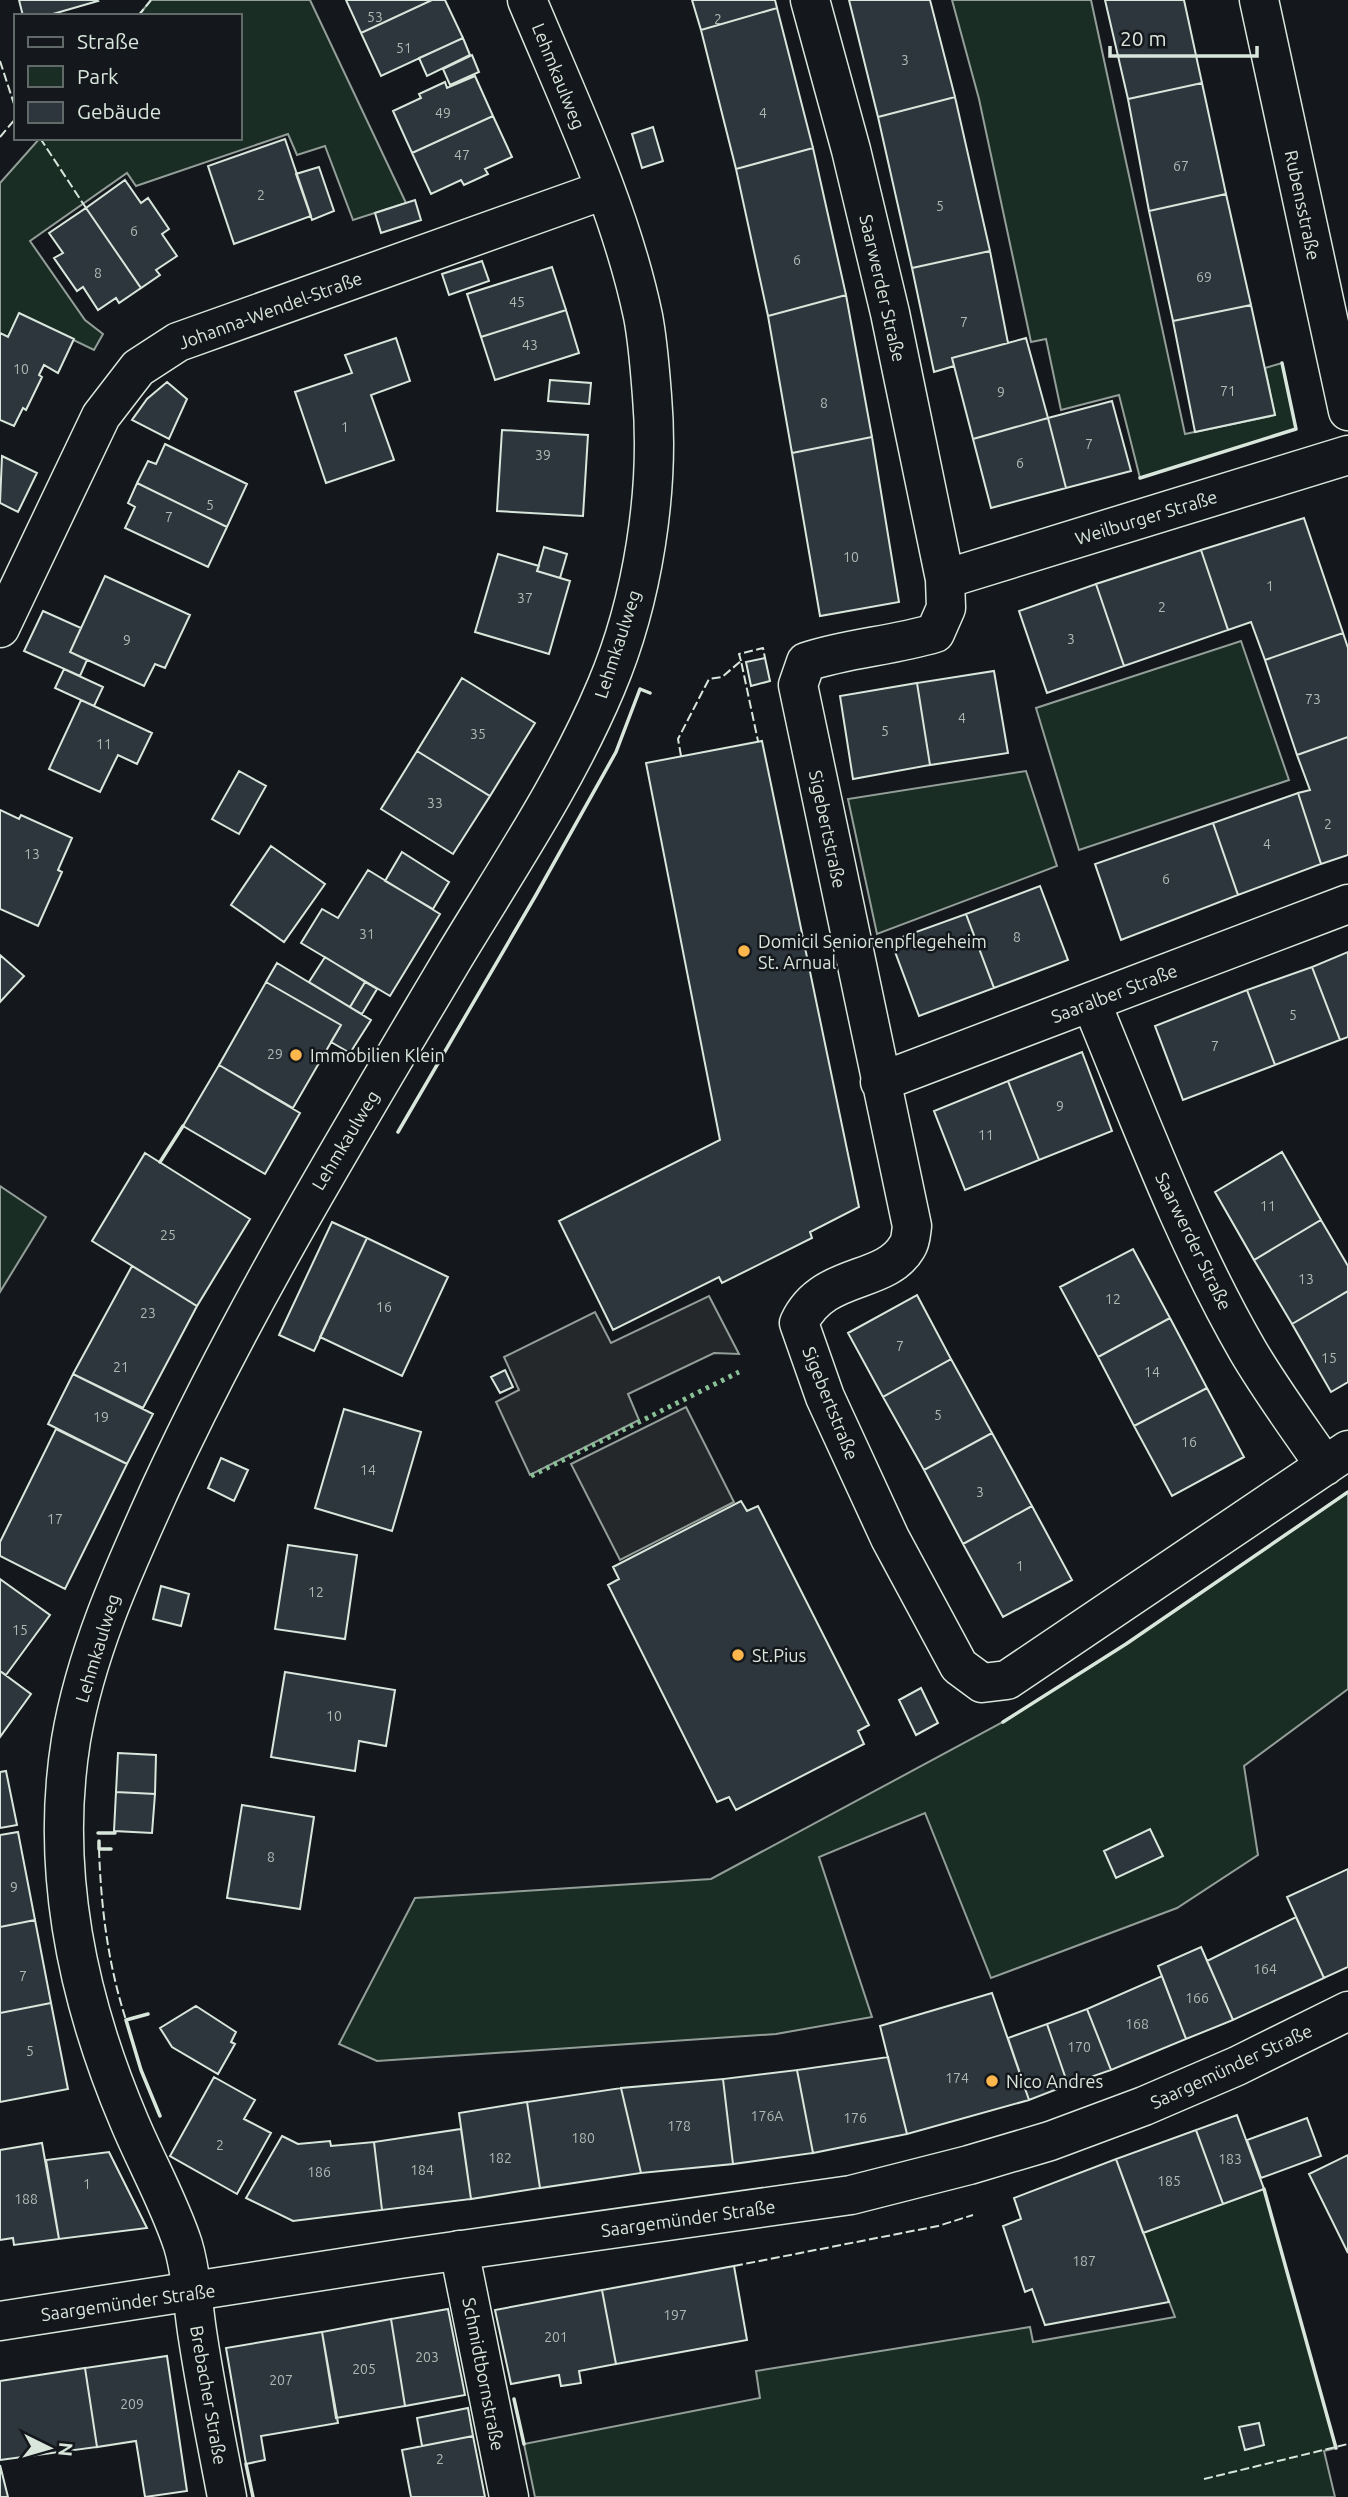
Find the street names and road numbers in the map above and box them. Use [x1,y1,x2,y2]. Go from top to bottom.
street label: Lehmkaulweg [529,20,589,132]
street label: Rubensstraße [1282,148,1324,262]
street label: Saarwerder Straße [856,212,910,364]
street label: Johanna-Wendel-Straße [175,267,365,353]
street label: Weilburger Straße [1072,486,1220,548]
street label: Lehmkaulweg [590,587,644,701]
street label: Sigebertstraße [806,768,850,890]
street label: Saaralber Straße [1048,960,1180,1026]
street label: Lehmkaulweg [307,1087,383,1193]
street label: Saarwerder Straße [1152,1169,1236,1313]
street label: Sigebertstraße [799,1344,863,1462]
street label: Lehmkaulweg [71,1591,123,1705]
street label: Saargemünder Straße [1147,2020,1315,2112]
street label: Saargemünder Straße [600,2196,776,2240]
street label: Saargemünder Straße [40,2280,216,2324]
street label: Schmidtbornstraße [459,2296,509,2452]
street label: Brebacher Straße [187,2324,231,2466]

